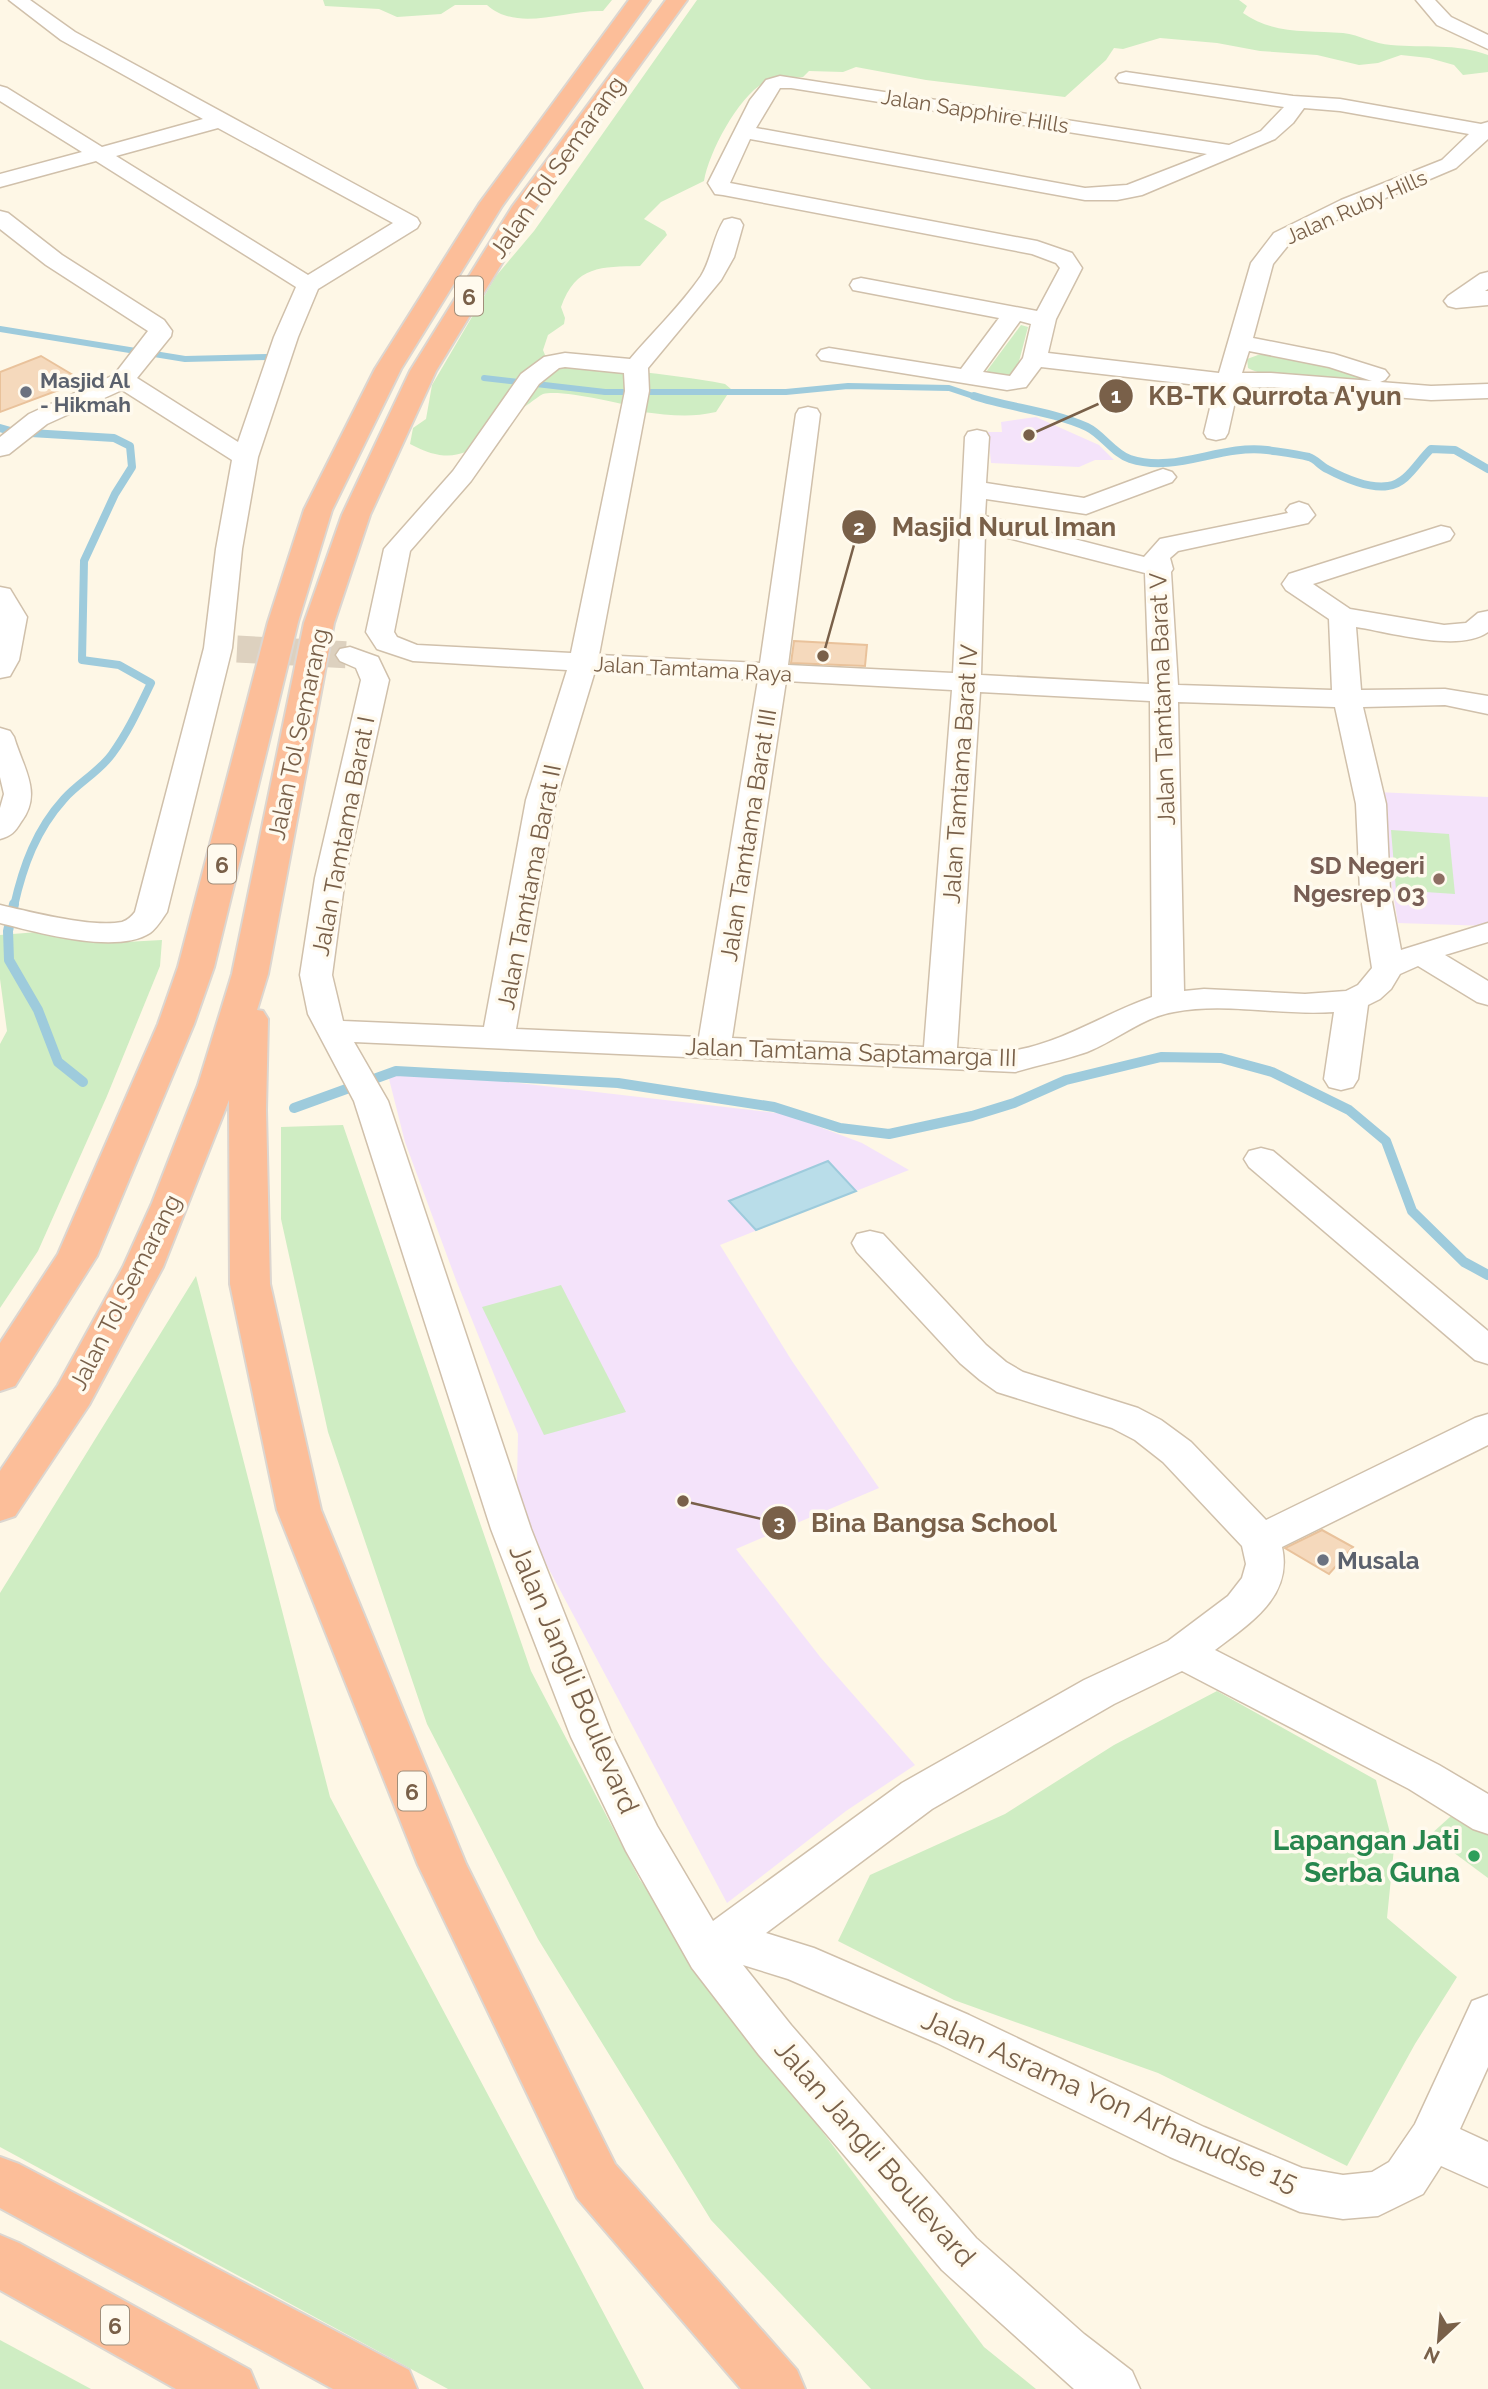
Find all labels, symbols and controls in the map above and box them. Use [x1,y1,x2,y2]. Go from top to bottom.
street label: Jalan Tol Semarang [483,70,631,264]
street label: Jalan Sapphire Hills [879,84,1071,138]
street label: Jalan Ruby Hills [1281,165,1431,249]
road number: 6 [455,276,483,316]
place label: Masjid Al - Hikmah [40,368,131,417]
callout: KB-TK Qurrota A'yun [1098,373,1416,420]
text: KB-TK Qurrota A'yun [1148,381,1402,411]
text: 1 [1111,383,1121,408]
marker: Masjid Al - Hikmah [18,384,34,400]
callout: Masjid Nurul Iman [842,504,1130,551]
text: Masjid Nurul Iman [892,512,1116,542]
text: 2 [853,515,865,540]
street label: Jalan Tamtama Barat V [1143,572,1181,826]
street label: Jalan Tol Semarang [261,626,335,842]
street label: Jalan Tamtama Barat IV [936,643,984,905]
street label: Jalan Tamtama Raya [593,651,793,687]
street label: Jalan Tamtama Barat III [714,707,782,963]
street label: Jalan Tamtama Barat I [306,714,380,958]
street label: Jalan Tamtama Barat II [491,762,567,1012]
road number: 6 [208,844,236,884]
place label: SD Negeri Ngesrep 03 [1293,851,1425,908]
marker: SD Negeri Ngesrep 03 [1431,871,1447,887]
street label: Jalan Tamtama Saptamarga III [685,1032,1017,1072]
street label: Jalan Tol Semarang [63,1189,187,1395]
callout: Bina Bangsa School [762,1499,1071,1546]
text: Bina Bangsa School [811,1508,1058,1538]
text: 3 [773,1510,785,1535]
street label: Jalan Jangli Boulevard [502,1539,646,1819]
place label: Musala [1337,1546,1420,1575]
marker: Musala [1315,1552,1331,1568]
road number: 6 [398,1772,426,1811]
place label: Lapangan Jati Serba Guna [1273,1824,1460,1889]
marker: Lapangan Jati Serba Guna [1466,1848,1482,1864]
street label: Jalan Asrama Yon Arhanudse 15 [917,2003,1303,2199]
street label: Jalan Jangli Boulevard [768,2033,982,2273]
north arrow [1404,2305,1474,2375]
road number: 6 [101,2306,129,2344]
text: N [1420,2342,1443,2368]

